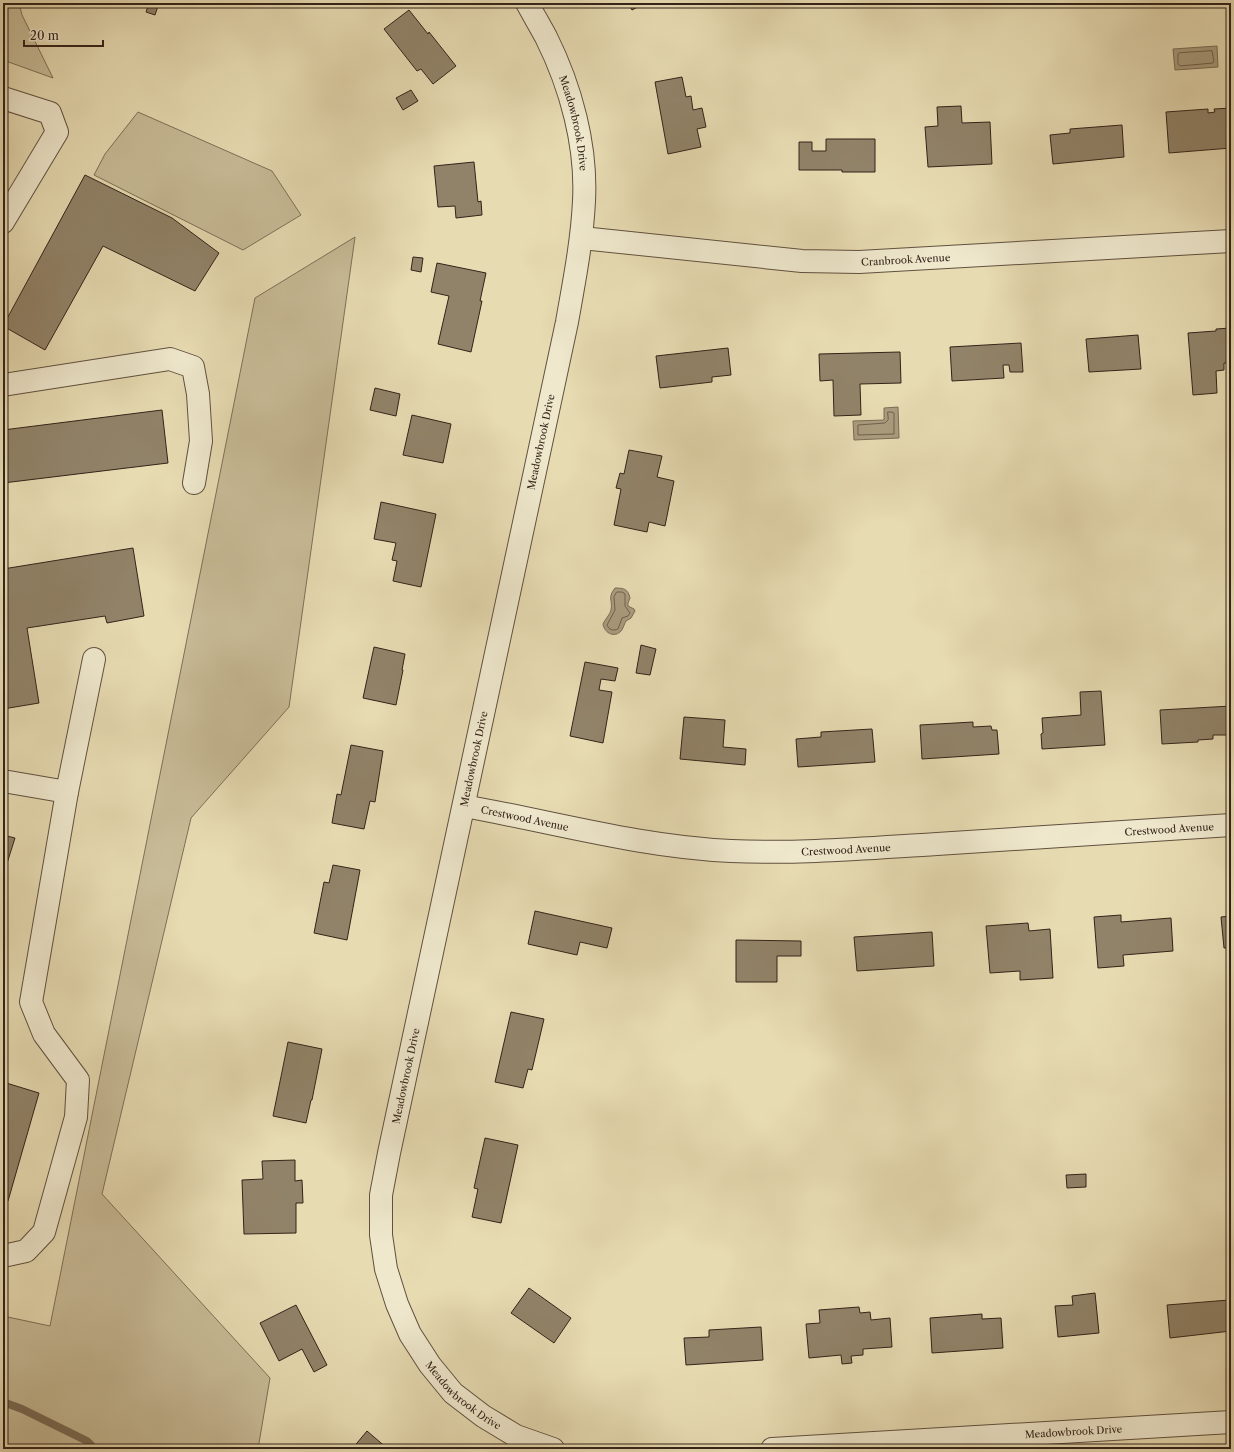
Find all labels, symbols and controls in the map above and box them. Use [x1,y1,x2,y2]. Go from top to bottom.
scale bar [24,22,103,48]
text: 20 m [30,28,59,43]
street label: Meadowbrook Drive [557,74,590,172]
street label: Cranbrook Avenue [861,250,951,268]
street label: Meadowbrook Drive [524,393,558,491]
street label: Meadowbrook Drive [457,710,491,808]
street label: Crestwood Avenue [480,803,570,834]
street label: Crestwood Avenue [1124,820,1215,838]
street label: Crestwood Avenue [801,840,892,858]
street label: Meadowbrook Drive [389,1027,423,1125]
street label: Meadowbrook Drive [423,1358,504,1432]
street label: Meadowbrook Drive [1024,1422,1123,1441]

